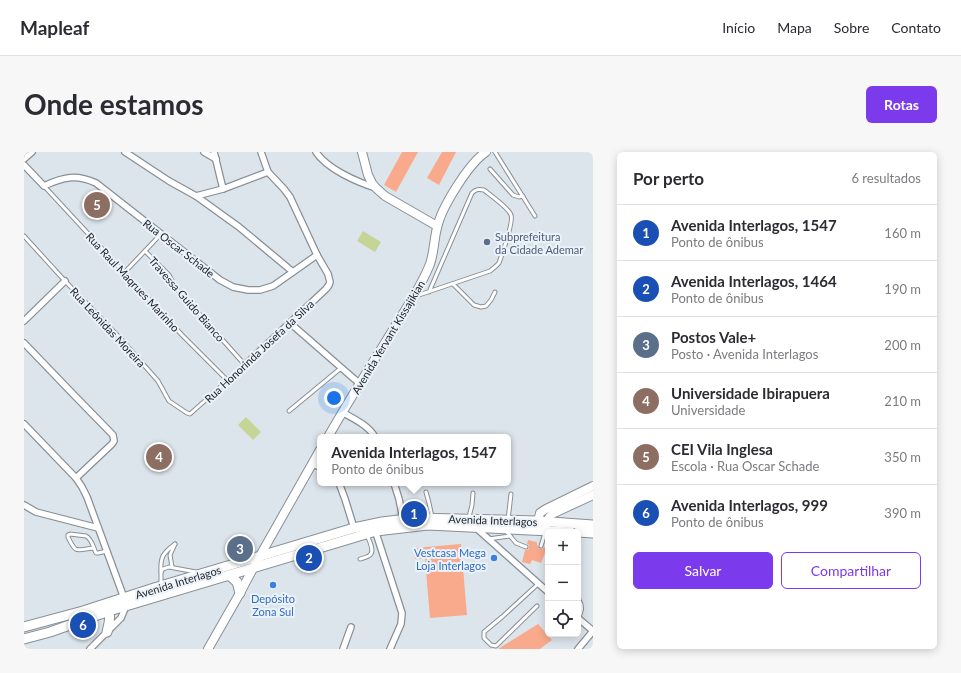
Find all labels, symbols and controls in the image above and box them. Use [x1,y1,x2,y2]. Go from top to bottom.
text: Mapleaf [20,16,89,39]
text: Início [722,19,755,36]
text: Mapa [777,19,812,36]
text: Sobre [834,19,869,36]
text: Contato [891,19,941,36]
button: Rotas [866,86,937,123]
text: Onde estamos [24,87,204,121]
text: Por perto [633,168,704,189]
text: 6 resultados [851,170,921,186]
pin: 5 [84,190,110,220]
street label: Rua Oscar Schade [141,216,217,280]
text: Avenida Interlagos, 1547 [671,216,837,234]
text: 1 [642,225,650,241]
text: 160 m [884,225,921,241]
street label: Rua Raul Maqrues Marinho [84,230,182,334]
place label: Subprefeitura da Cidade Ademar [495,230,583,256]
text: Ponto de ônibus [671,234,764,250]
marker: Subprefeitura da Cidade Ademar [482,237,492,247]
street label: Travessa Guido Bianco [147,254,227,344]
text: Avenida Interlagos, 1464 [671,272,837,290]
street label: Avenida Yervant Kissajikian [349,278,427,396]
text: 2 [642,281,650,297]
text: 190 m [884,281,921,297]
street label: Rua Leônidas Moreira [68,284,148,370]
text: Ponto de ônibus [671,290,764,306]
street label: Rua Honorinda Josefa da Silva [202,297,316,405]
text: Postos Vale+ [671,328,756,346]
text: 3 [642,337,650,353]
text: 200 m [884,337,921,353]
text: Posto · Avenida Interlagos [671,346,818,362]
text: Universidade Ibirapuera [671,384,830,402]
your location [324,388,344,408]
text: 4 [642,393,650,409]
text: 210 m [884,393,921,409]
text: Universidade [671,402,745,418]
popup [317,434,511,486]
text: CEI Vila Inglesa [671,440,773,458]
pin: 4 [146,442,172,472]
text: Avenida Interlagos, 1547 [331,443,497,461]
text: 5 [642,449,650,465]
text: 350 m [884,449,921,465]
text: Escola · Rua Oscar Schade [671,458,819,474]
text: Ponto de ônibus [331,461,424,477]
text: Avenida Interlagos, 999 [671,496,828,514]
pin: 1 [401,499,427,529]
text: 6 [642,505,650,521]
text: 390 m [884,505,921,521]
street label: Avenida Interlagos [448,512,538,528]
text: Ponto de ônibus [671,514,764,530]
map controls [545,529,581,637]
button: + [545,529,581,565]
pin: 3 [227,534,253,564]
pin: 2 [296,543,322,573]
place label: Vestcasa Mega Loja Interlagos [414,546,486,572]
button: Salvar [633,552,773,589]
button: Compartilhar [781,552,921,589]
marker: Vestcasa Mega Loja Interlagos [489,553,499,563]
street label: Avenida Interlagos [134,563,223,601]
button: − [545,565,581,601]
marker: Depósito Zona Sul [268,580,278,590]
place label: Depósito Zona Sul [251,592,295,618]
button: locate [545,601,581,637]
pin: 6 [70,610,96,640]

